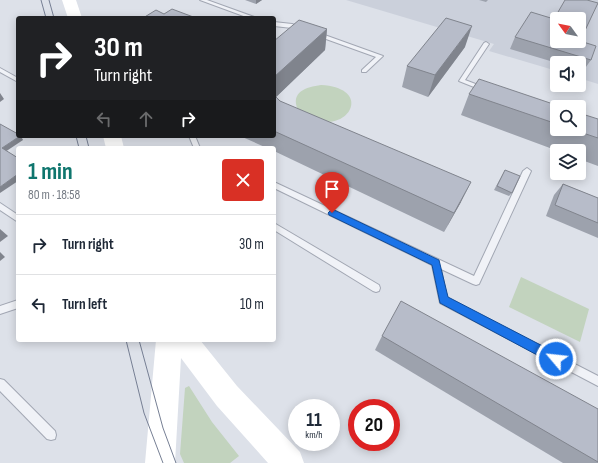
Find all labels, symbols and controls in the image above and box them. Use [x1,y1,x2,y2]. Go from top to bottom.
north arrow [550,12,586,48]
map controls [550,12,586,180]
text: 30 m [94,31,143,64]
icon: right [28,32,80,84]
button: sound [550,56,586,92]
text: Turn right [94,65,152,86]
button: search [550,100,586,136]
icon: left [93,108,115,130]
icon: ahead [135,108,157,130]
icon: right [177,108,199,130]
button: layers [550,144,586,180]
text: 1 min [28,157,73,186]
button: close [222,159,264,201]
pin [315,172,349,213]
icon: arrive [321,178,343,200]
text: 80 m · 18:58 [28,187,80,203]
icon: right [28,234,50,256]
text: Turn right [62,235,114,254]
text: 30 m [239,235,264,254]
icon: left [28,294,50,316]
text: Turn left [62,295,107,314]
text: 10 m [240,295,264,314]
position arrow [535,338,577,380]
speed limit sign: 20 [348,399,400,451]
text: 11 [306,408,322,432]
text: km/h [305,429,323,441]

